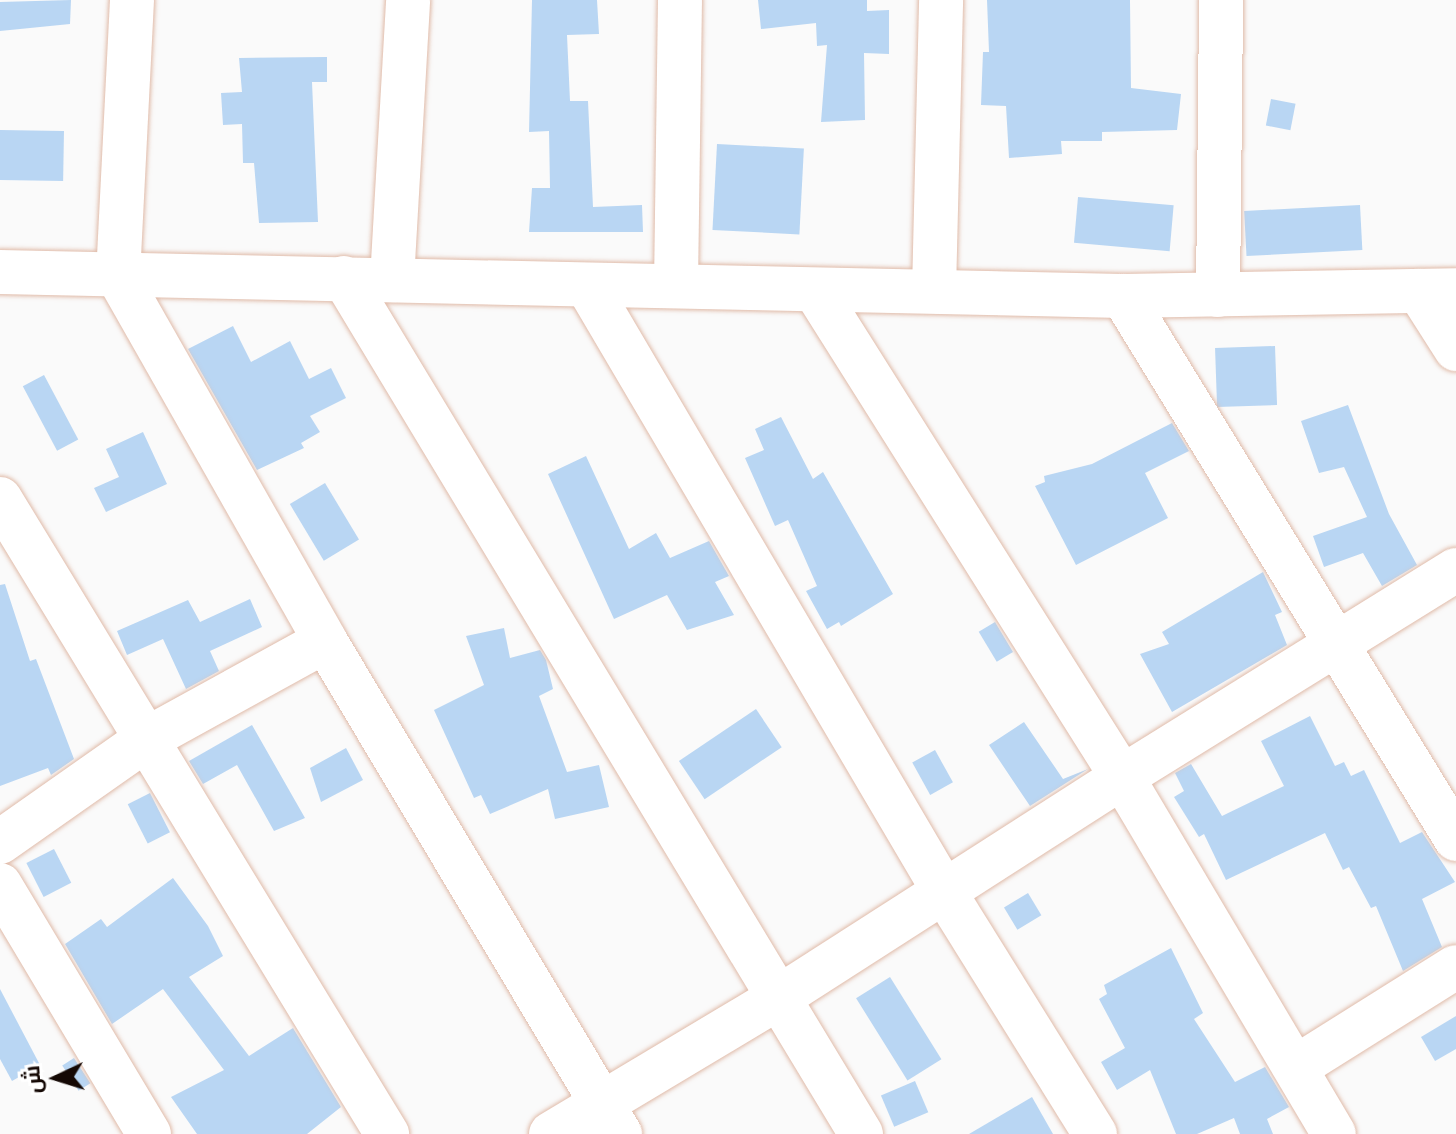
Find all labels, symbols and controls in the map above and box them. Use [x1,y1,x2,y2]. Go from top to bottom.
north arrow [16,1038,96,1118]
text: ش [18,1065,46,1095]

